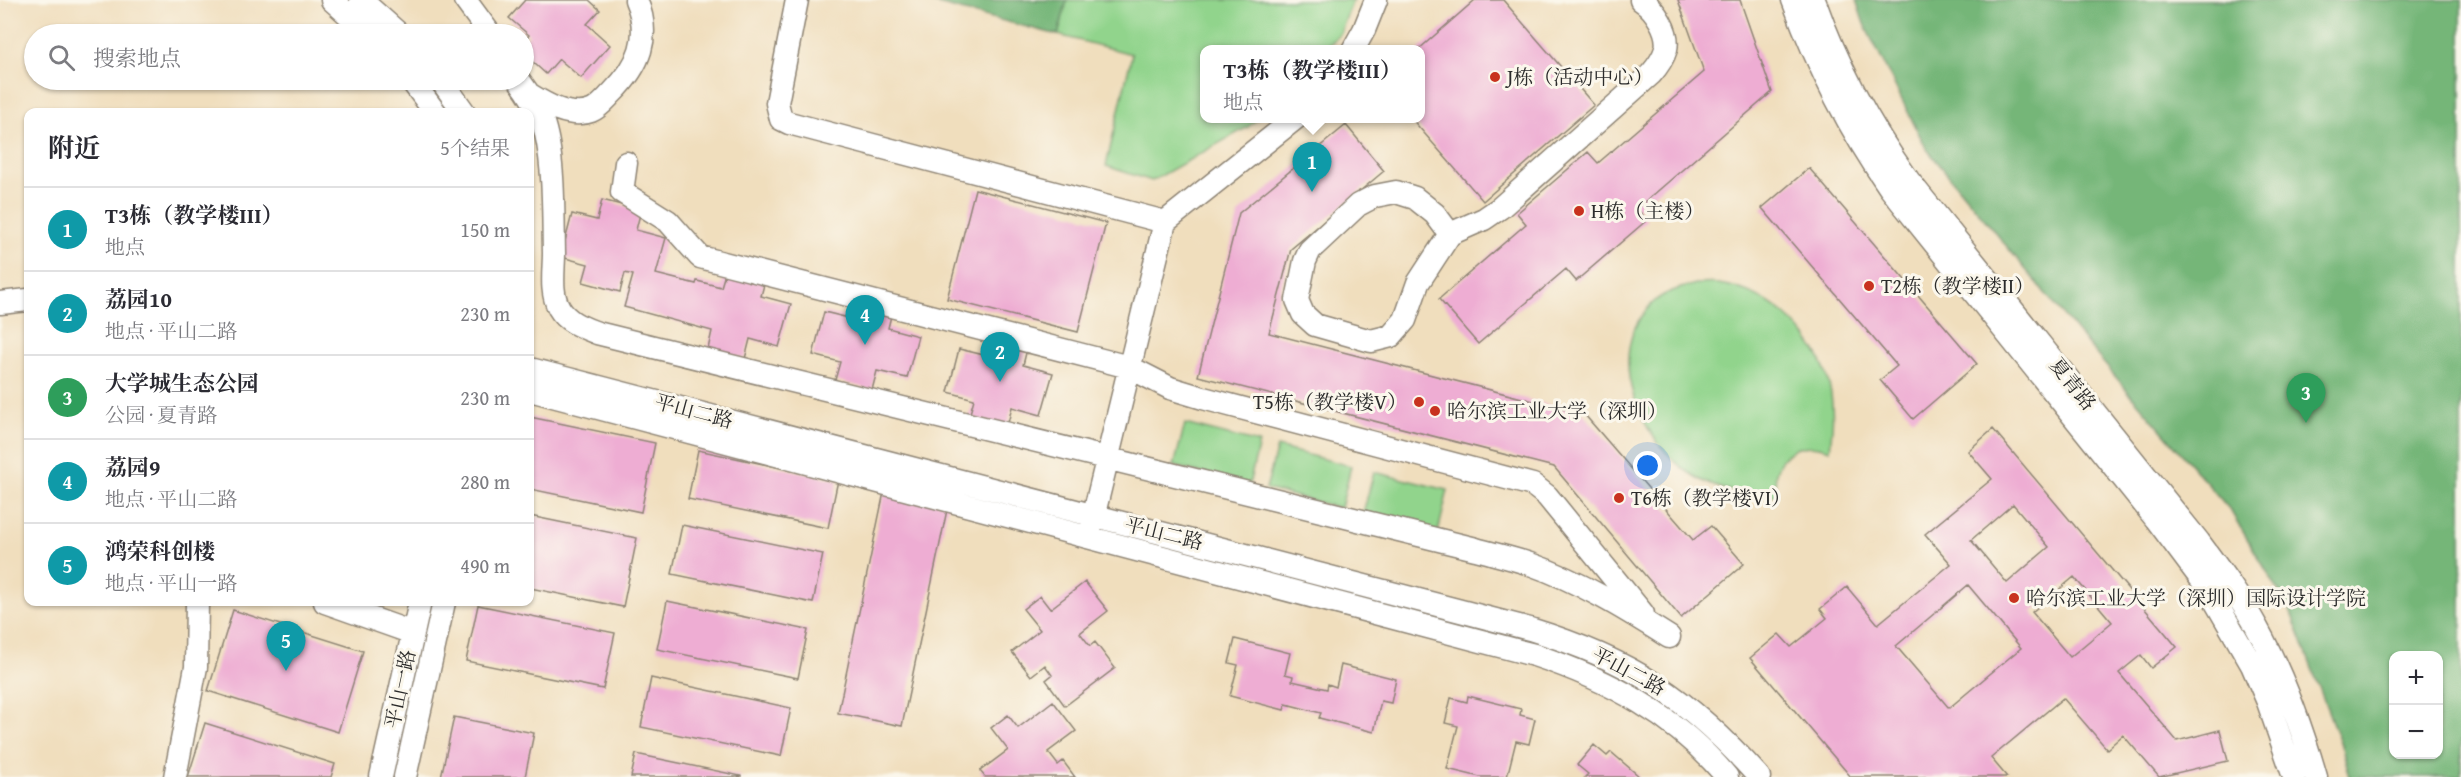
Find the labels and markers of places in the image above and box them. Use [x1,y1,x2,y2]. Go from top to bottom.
place label: J栋（活动中心） [1504,62,1653,91]
marker: J栋（活动中心） [1488,70,1502,84]
pin: 1 [1292,142,1332,192]
place label: H栋（主楼） [1591,196,1704,225]
marker: H栋（主楼） [1572,204,1586,218]
place label: T2栋（教学楼II） [1881,271,2034,300]
marker: T2栋（教学楼II） [1862,279,1876,293]
pin: 4 [846,296,884,345]
pin: 2 [980,332,1020,382]
pin: 3 [2286,374,2326,423]
place label: T5栋（教学楼V） [1253,387,1407,416]
marker: T5栋（教学楼V） [1412,395,1426,409]
place label: 哈尔滨工业大学（深圳） [1447,396,1667,425]
marker: 哈尔滨工业大学（深圳） [1428,404,1442,418]
place label: T6栋（教学楼VI） [1631,483,1791,512]
marker: T6栋（教学楼VI） [1612,491,1626,505]
place label: 哈尔滨工业大学（深圳）国际设计学院 [2026,583,2366,612]
marker: 哈尔滨工业大学（深圳）国际设计学院 [2007,591,2021,605]
pin: 5 [266,622,306,671]

